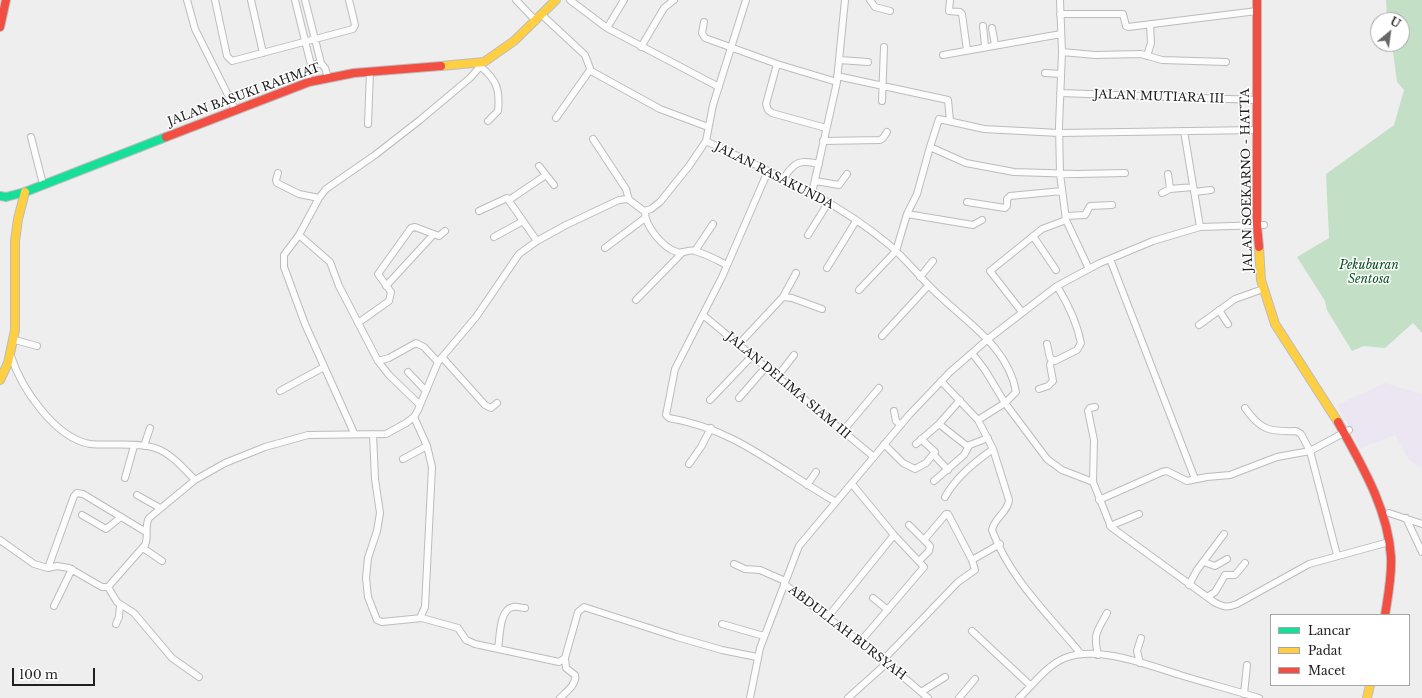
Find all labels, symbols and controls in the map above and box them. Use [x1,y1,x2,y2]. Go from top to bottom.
north arrow [1370,12,1410,52]
text: U [1388,14,1403,31]
street label: JALAN BASUKI RAHMAT [166,61,322,129]
street label: JALAN MUTIARA III [1094,88,1224,106]
street label: JALAN SOEKARNO - HATTA [1238,88,1256,272]
street label: JALAN RASAKUNDA [712,140,836,212]
park label: Pekuburan Sentosa [1339,259,1399,287]
street label: JALAN DELIMA SIAM III [723,330,853,442]
street label: ABDULLAH BURSYAH [785,583,909,683]
legend [1270,614,1410,686]
text: Lancar [1308,623,1350,638]
text: Padat [1308,643,1342,658]
scale bar [14,660,97,686]
text: Macet [1308,663,1346,678]
text: 100 m [19,667,58,682]

